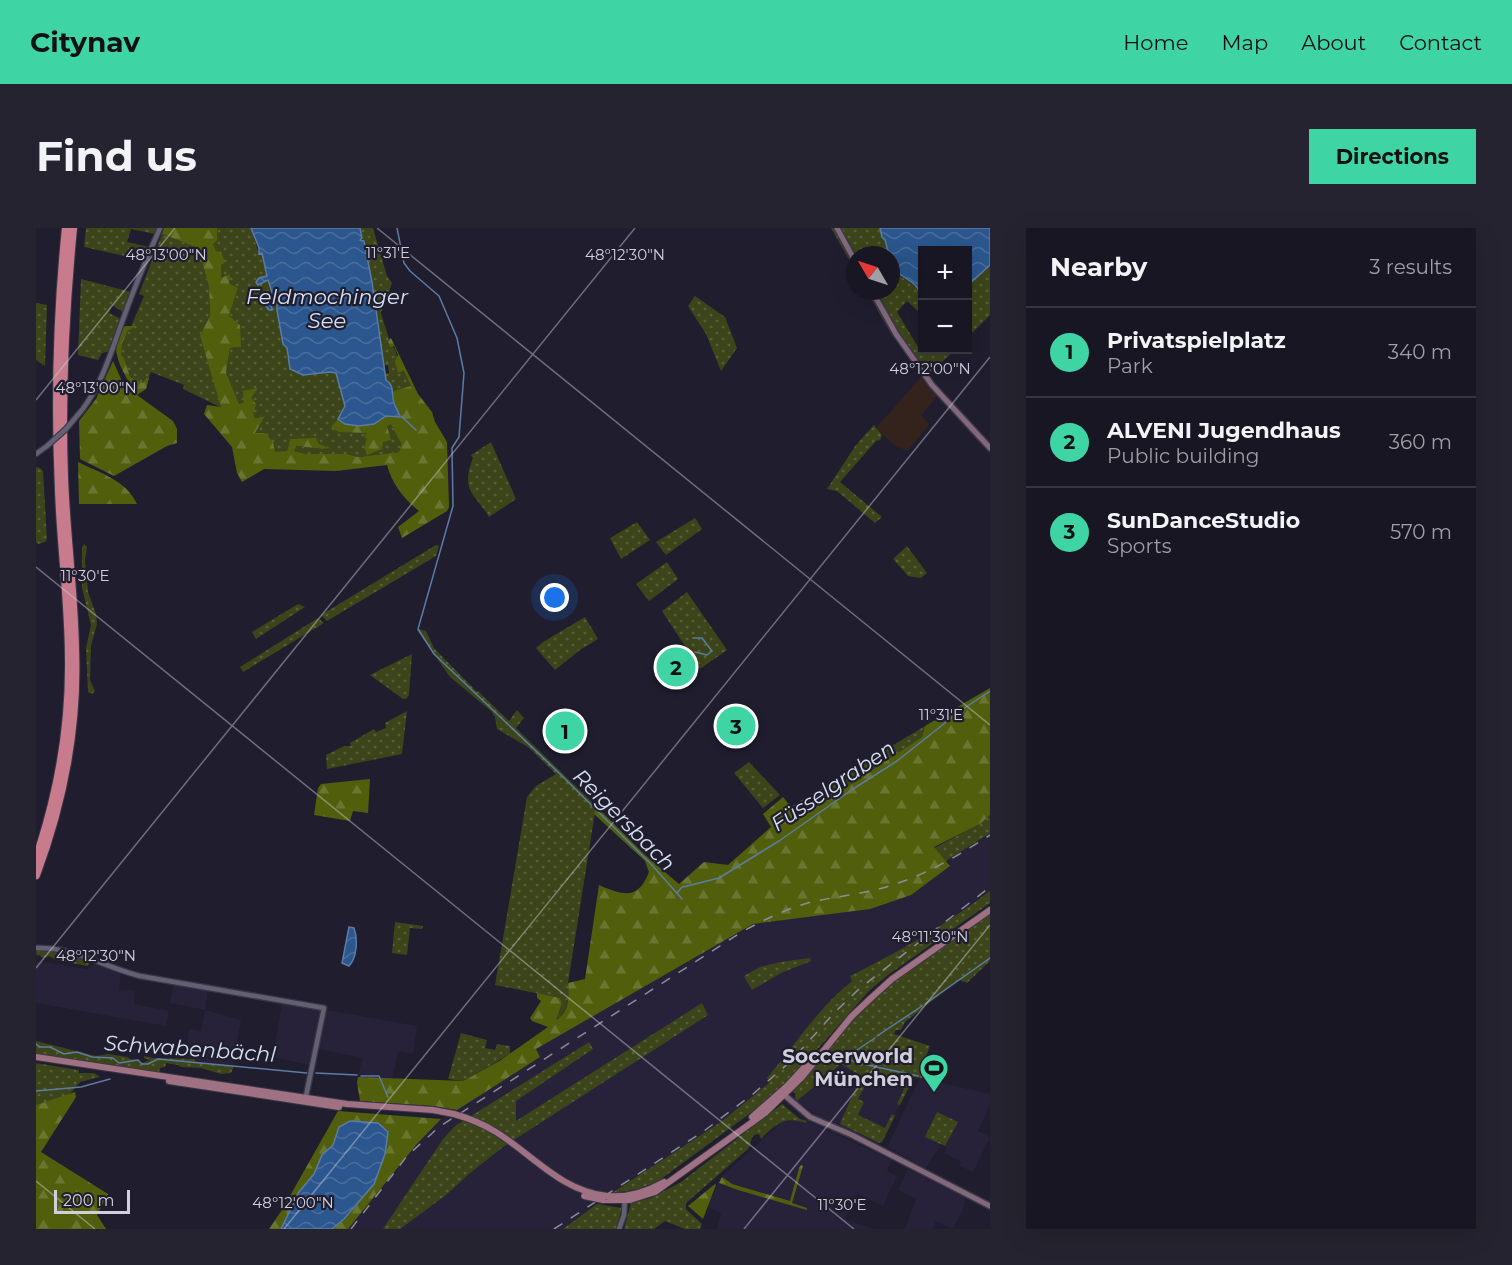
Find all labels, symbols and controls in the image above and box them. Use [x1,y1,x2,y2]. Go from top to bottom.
text: Citynav [30,25,140,59]
text: Home [1123,30,1188,55]
text: Map [1221,30,1268,55]
text: About [1301,30,1366,55]
text: Contact [1399,30,1482,55]
button: Directions [1309,129,1476,184]
text: Find us [36,130,197,182]
text: 11°31'E [366,243,410,262]
text: 48°13'00"N [125,245,207,264]
text: 48°12'30"N [585,245,665,264]
north arrow [846,246,900,300]
map controls [918,246,972,354]
button: + [918,246,972,300]
text: Nearby [1050,251,1147,283]
text: 3 results [1369,255,1452,279]
water label: Feldmochinger See [246,284,409,333]
button: − [918,300,972,354]
text: Privatspielplatz [1107,327,1286,354]
text: 1 [1066,340,1073,364]
text: 340 m [1388,340,1452,364]
text: Park [1107,354,1153,378]
text: 48°12'00"N [889,359,971,378]
text: 48°13'00"N [55,378,137,397]
text: ALVENI Jugendhaus [1107,417,1341,444]
text: 2 [1064,430,1075,454]
text: 360 m [1389,430,1452,454]
text: Public building [1107,444,1260,468]
text: SunDanceStudio [1107,507,1300,534]
text: 3 [1064,520,1075,544]
text: 570 m [1390,520,1452,544]
text: Sports [1107,534,1172,558]
text: 11°30'E [61,566,109,585]
your location [540,583,569,612]
pin: 2 [656,644,696,690]
pin: 3 [716,704,756,748]
text: 11°31'E [919,705,963,724]
pin: 1 [546,708,584,754]
water label: Füsselgraben [766,735,899,836]
water label: Reigersbach [568,764,680,876]
text: 48°11'30"N [892,927,968,946]
text: 48°12'30"N [56,946,136,965]
water label: Schwabenbächl [103,1030,277,1067]
place label: Soccerworld München [782,1044,913,1091]
sports icon: Soccerworld München [918,1052,950,1094]
scale bar [54,1187,130,1214]
text: 200 m [63,1191,114,1210]
text: 48°12'00"N [252,1193,334,1212]
text: 11°30'E [818,1195,866,1214]

